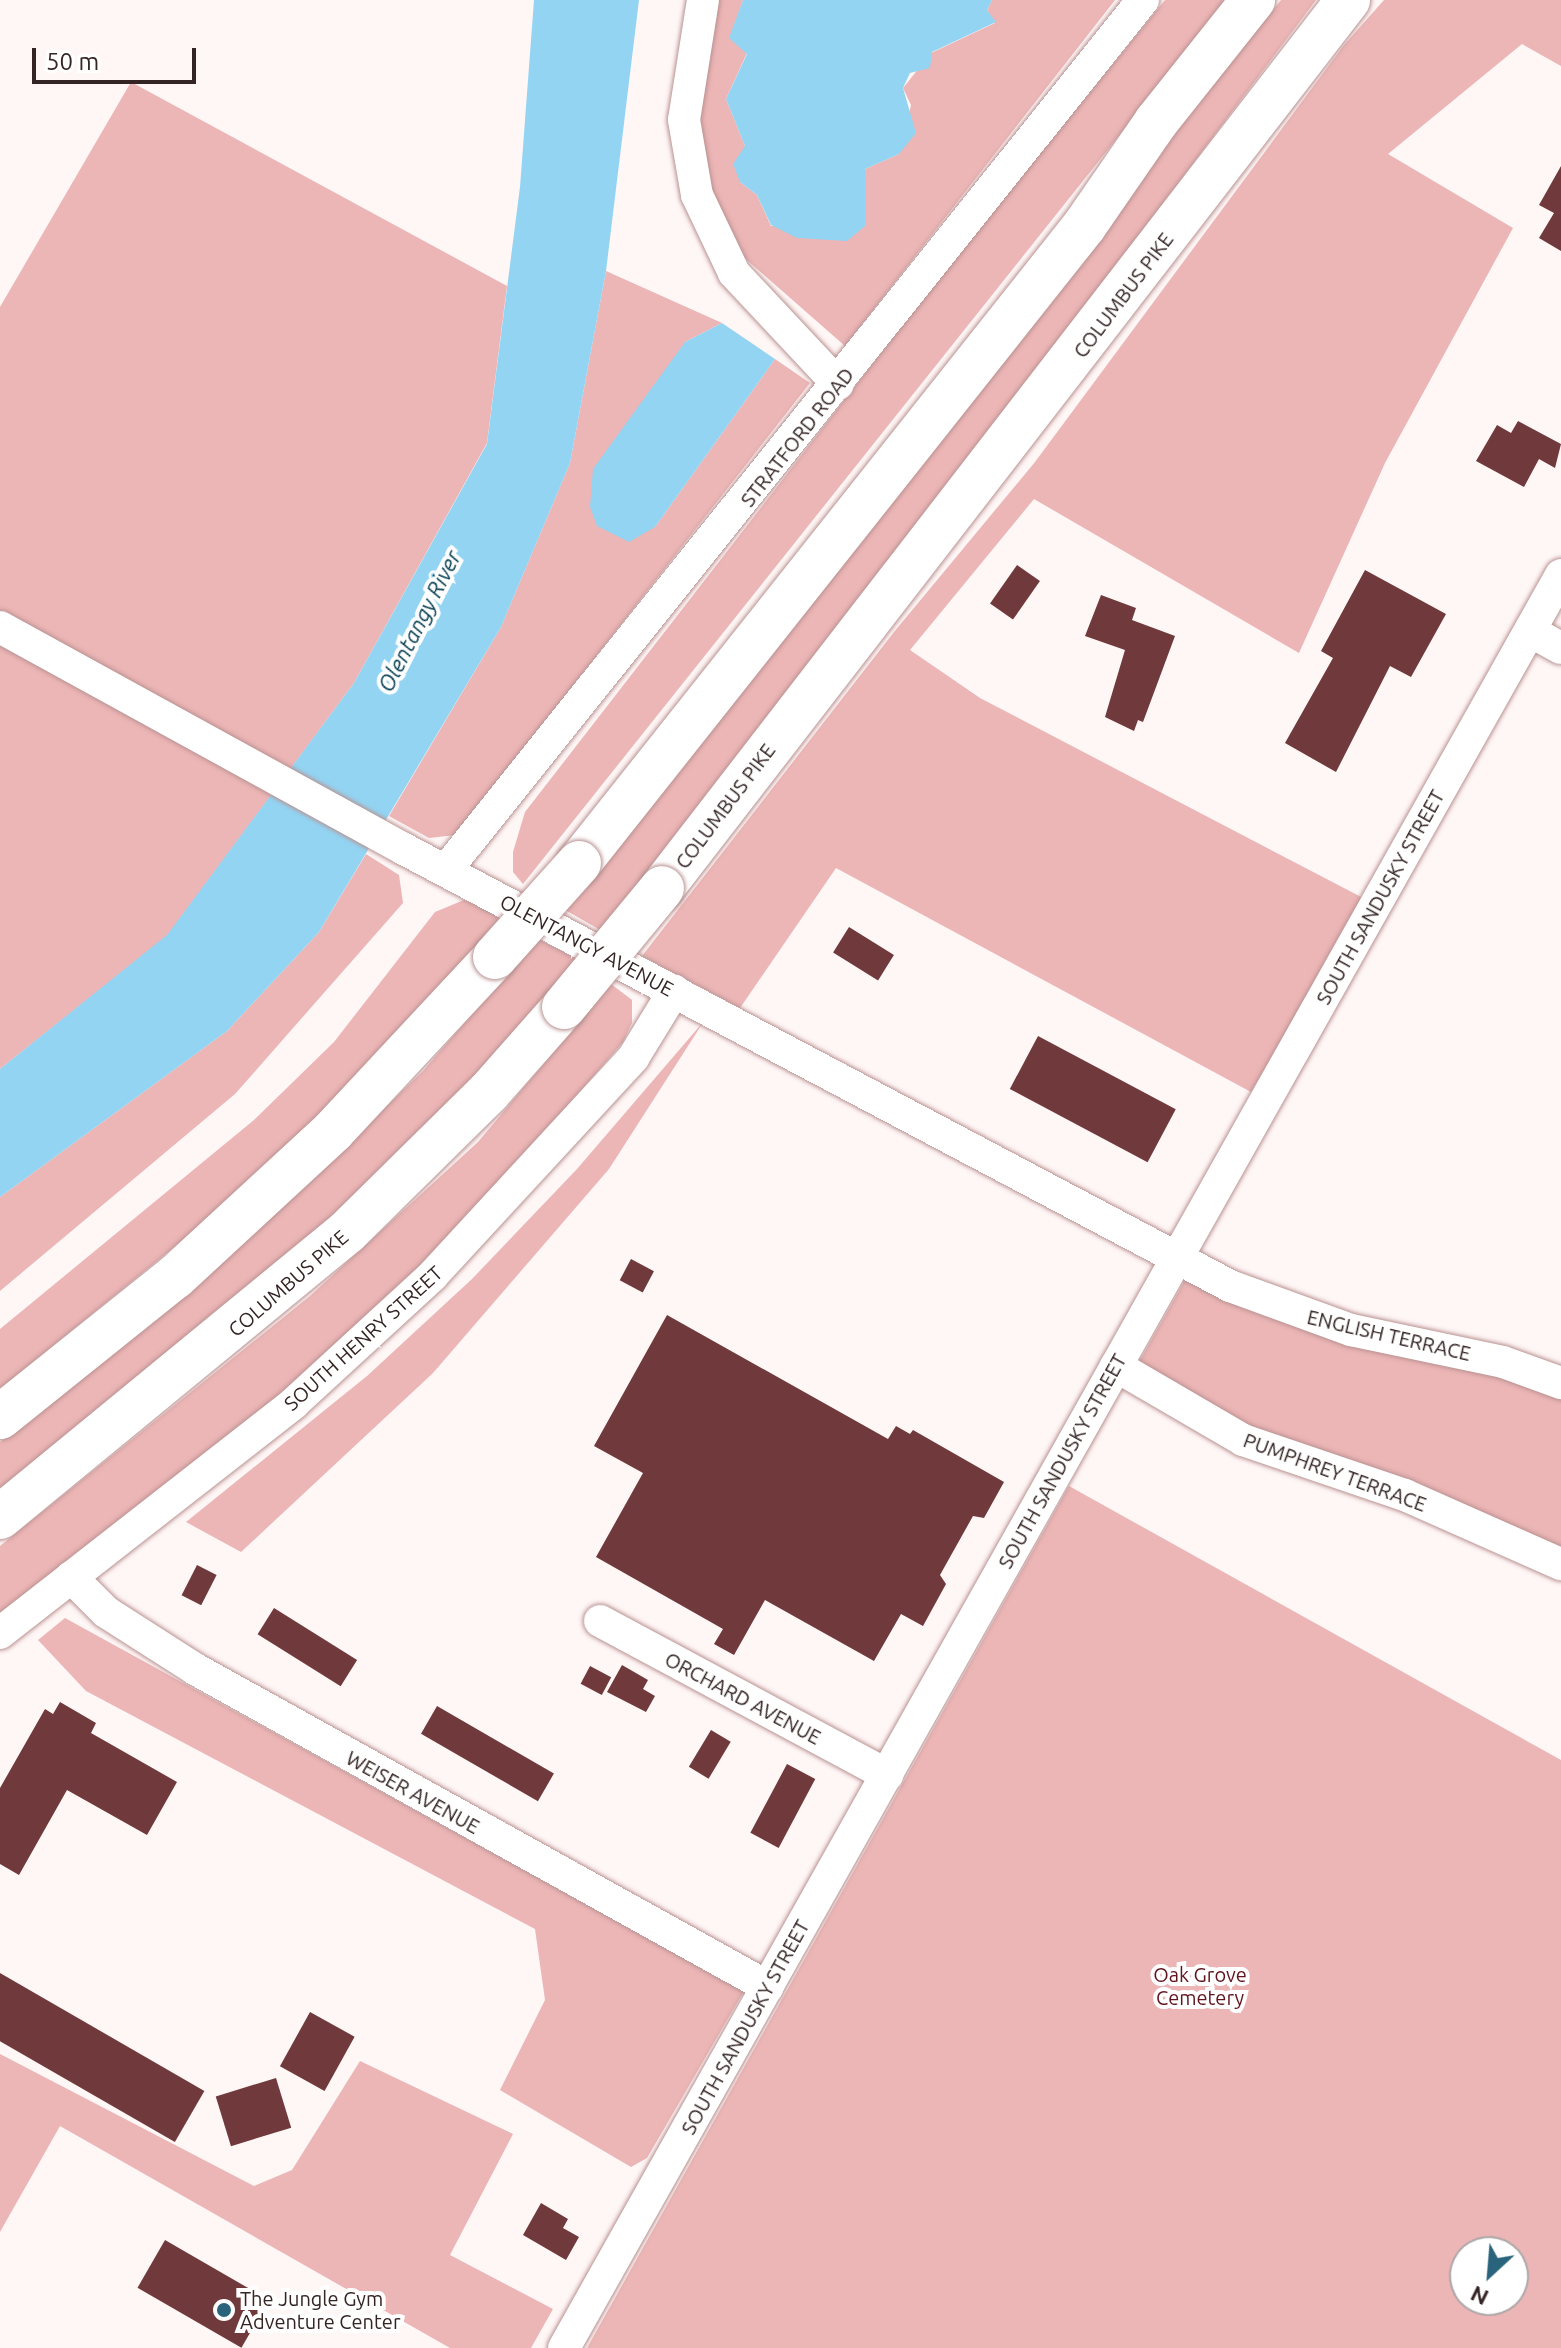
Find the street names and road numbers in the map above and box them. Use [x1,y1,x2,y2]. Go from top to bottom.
street label: COLUMBUS PIKE [1068,228,1178,362]
street label: STRATFORD ROAD [735,363,859,511]
street label: COLUMBUS PIKE [670,739,780,873]
street label: SOUTH SANDUSKY STREET [1311,785,1449,1009]
street label: OLENTANGY AVENUE [496,889,678,1001]
street label: COLUMBUS PIKE [223,1225,353,1341]
street label: SOUTH HENRY STREET [279,1261,447,1415]
street label: ENGLISH TERRACE [1305,1305,1473,1365]
street label: SOUTH SANDUSKY STREET [993,1349,1131,1573]
street label: PUMPHREY TERRACE [1240,1428,1430,1516]
street label: ORCHARD AVENUE [661,1647,825,1749]
street label: WEISER AVENUE [342,1745,484,1839]
street label: SOUTH SANDUSKY STREET [676,1915,814,2139]

